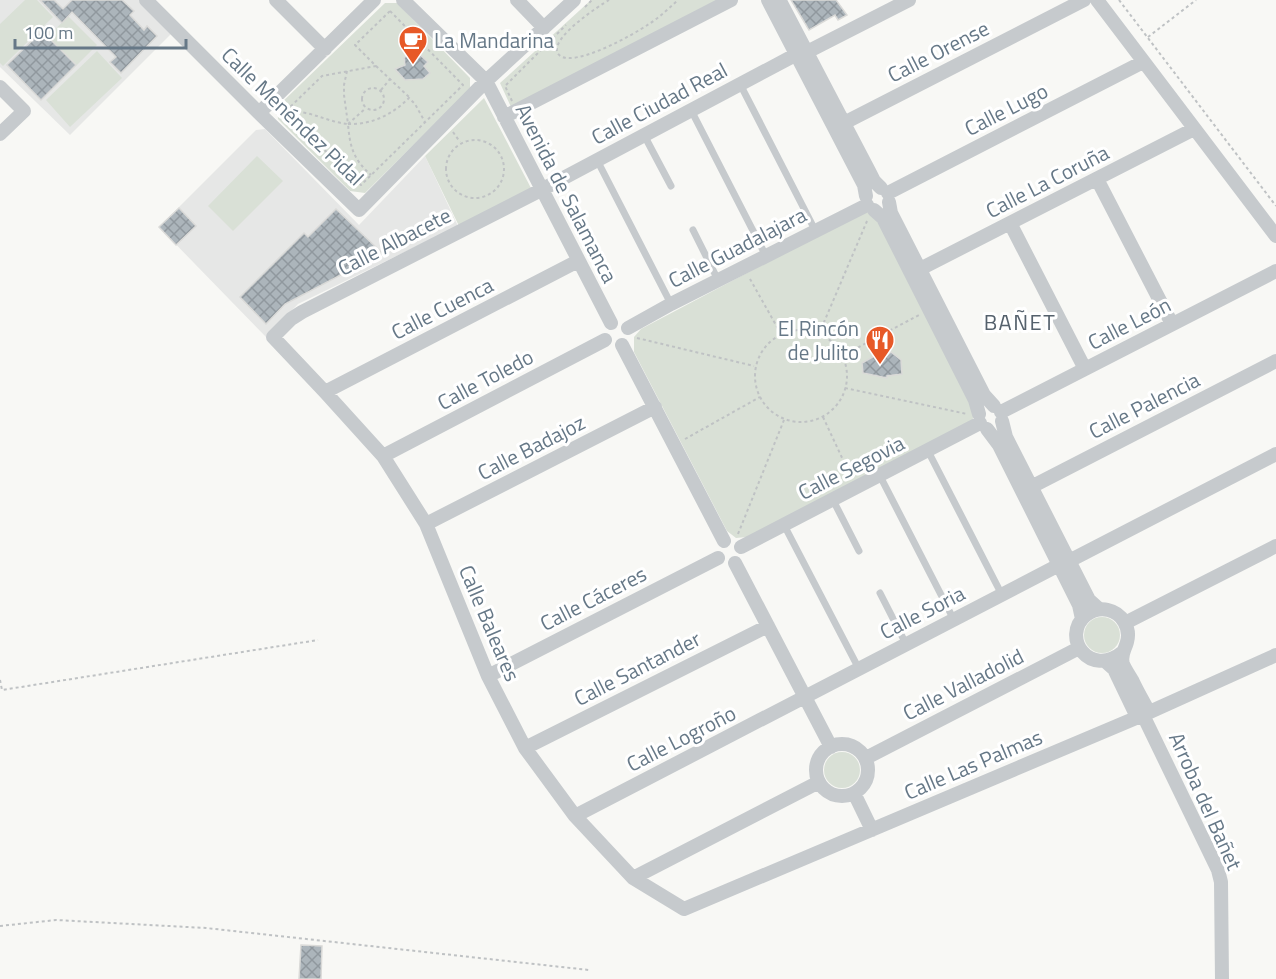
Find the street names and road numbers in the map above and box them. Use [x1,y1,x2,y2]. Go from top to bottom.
street label: Calle Orense [882,12,994,90]
street label: Calle Menéndez Pidal [214,39,372,193]
street label: Calle Ciudad Real [585,54,733,152]
street label: Calle Lugo [959,74,1053,144]
street label: Avenida de Salamanca [508,98,626,289]
street label: Calle La Coruña [980,136,1115,226]
street label: Calle Guadalajara [662,198,812,296]
street label: Calle Albacete [332,199,456,283]
street label: Calle Cuenca [385,268,499,347]
street label: Calle León [1082,288,1176,358]
street label: Calle Toledo [431,340,539,418]
street label: Calle Palencia [1083,363,1205,447]
street label: Calle Badajoz [472,406,590,488]
street label: Calle Segovia [792,426,910,508]
street label: Calle Cáceres [534,557,652,639]
street label: Calle Baleares [451,560,529,686]
street label: Calle Soria [874,577,971,647]
street label: Calle Santander [568,622,706,714]
street label: Calle Valladolid [897,640,1029,728]
street label: Calle Logroño [621,697,741,779]
street label: Calle Las Palmas [899,720,1047,808]
street label: Arroba del Bañet [1161,727,1251,876]

